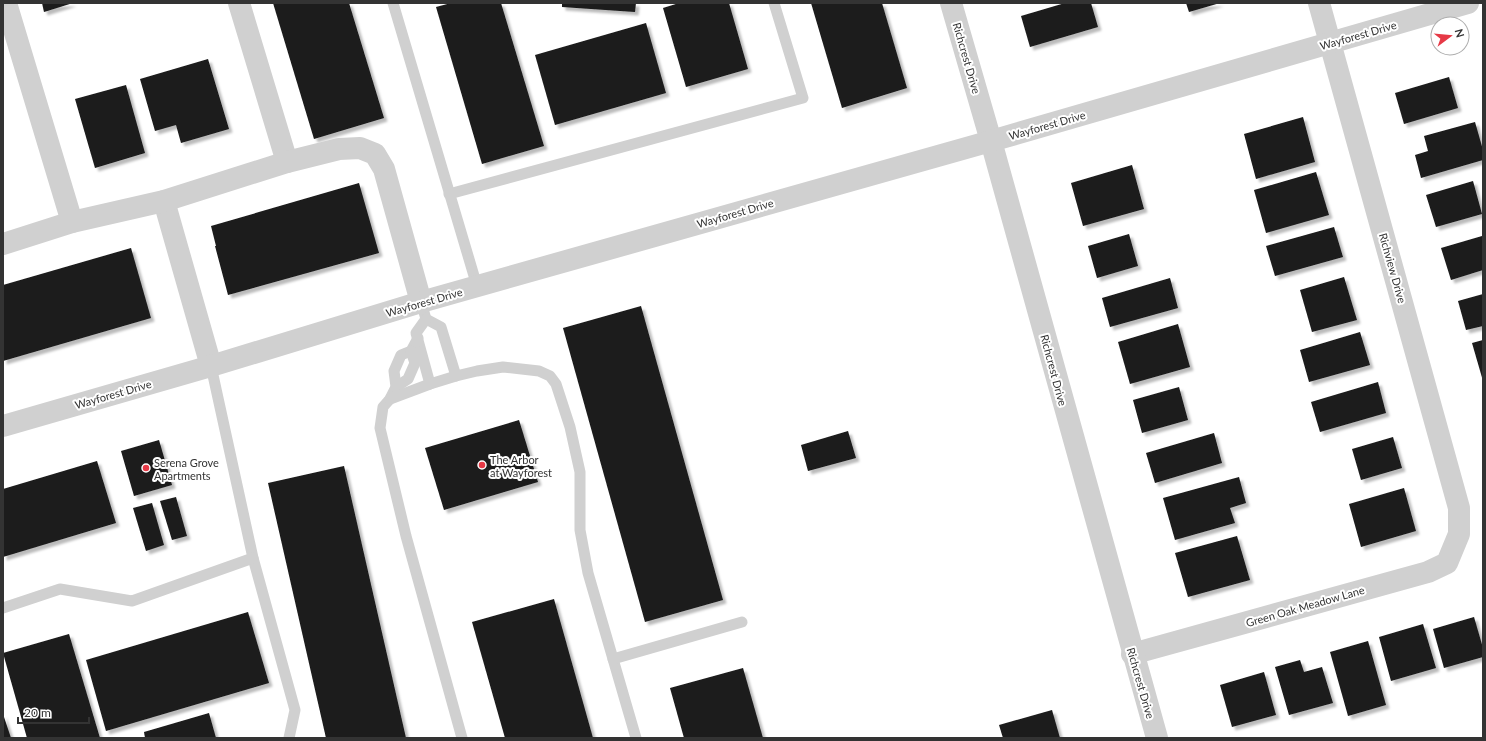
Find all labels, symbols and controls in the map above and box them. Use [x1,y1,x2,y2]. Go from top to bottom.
north arrow [1430,16,1470,56]
street label: Wayforest Drive [1318,18,1398,52]
street label: Richcrest Drive [951,21,983,95]
text: N [1453,27,1468,39]
street label: Wayforest Drive [1007,108,1087,142]
street label: Wayforest Drive [695,196,775,230]
street label: Richview Drive [1377,231,1409,305]
street label: Wayforest Drive [384,285,464,319]
street label: Richcrest Drive [1038,333,1070,407]
street label: Wayforest Drive [73,377,153,411]
place label: The Arbor at Wayforest [490,453,552,479]
place label: Serena Grove Apartments [154,456,219,482]
marker: The Arbor at Wayforest [477,460,487,470]
marker: Serena Grove Apartments [141,463,151,473]
street label: Green Oak Meadow Lane [1244,583,1366,629]
street label: Richcrest Drive [1125,646,1157,720]
scale bar [18,699,89,725]
text: 20 m [24,705,51,720]

